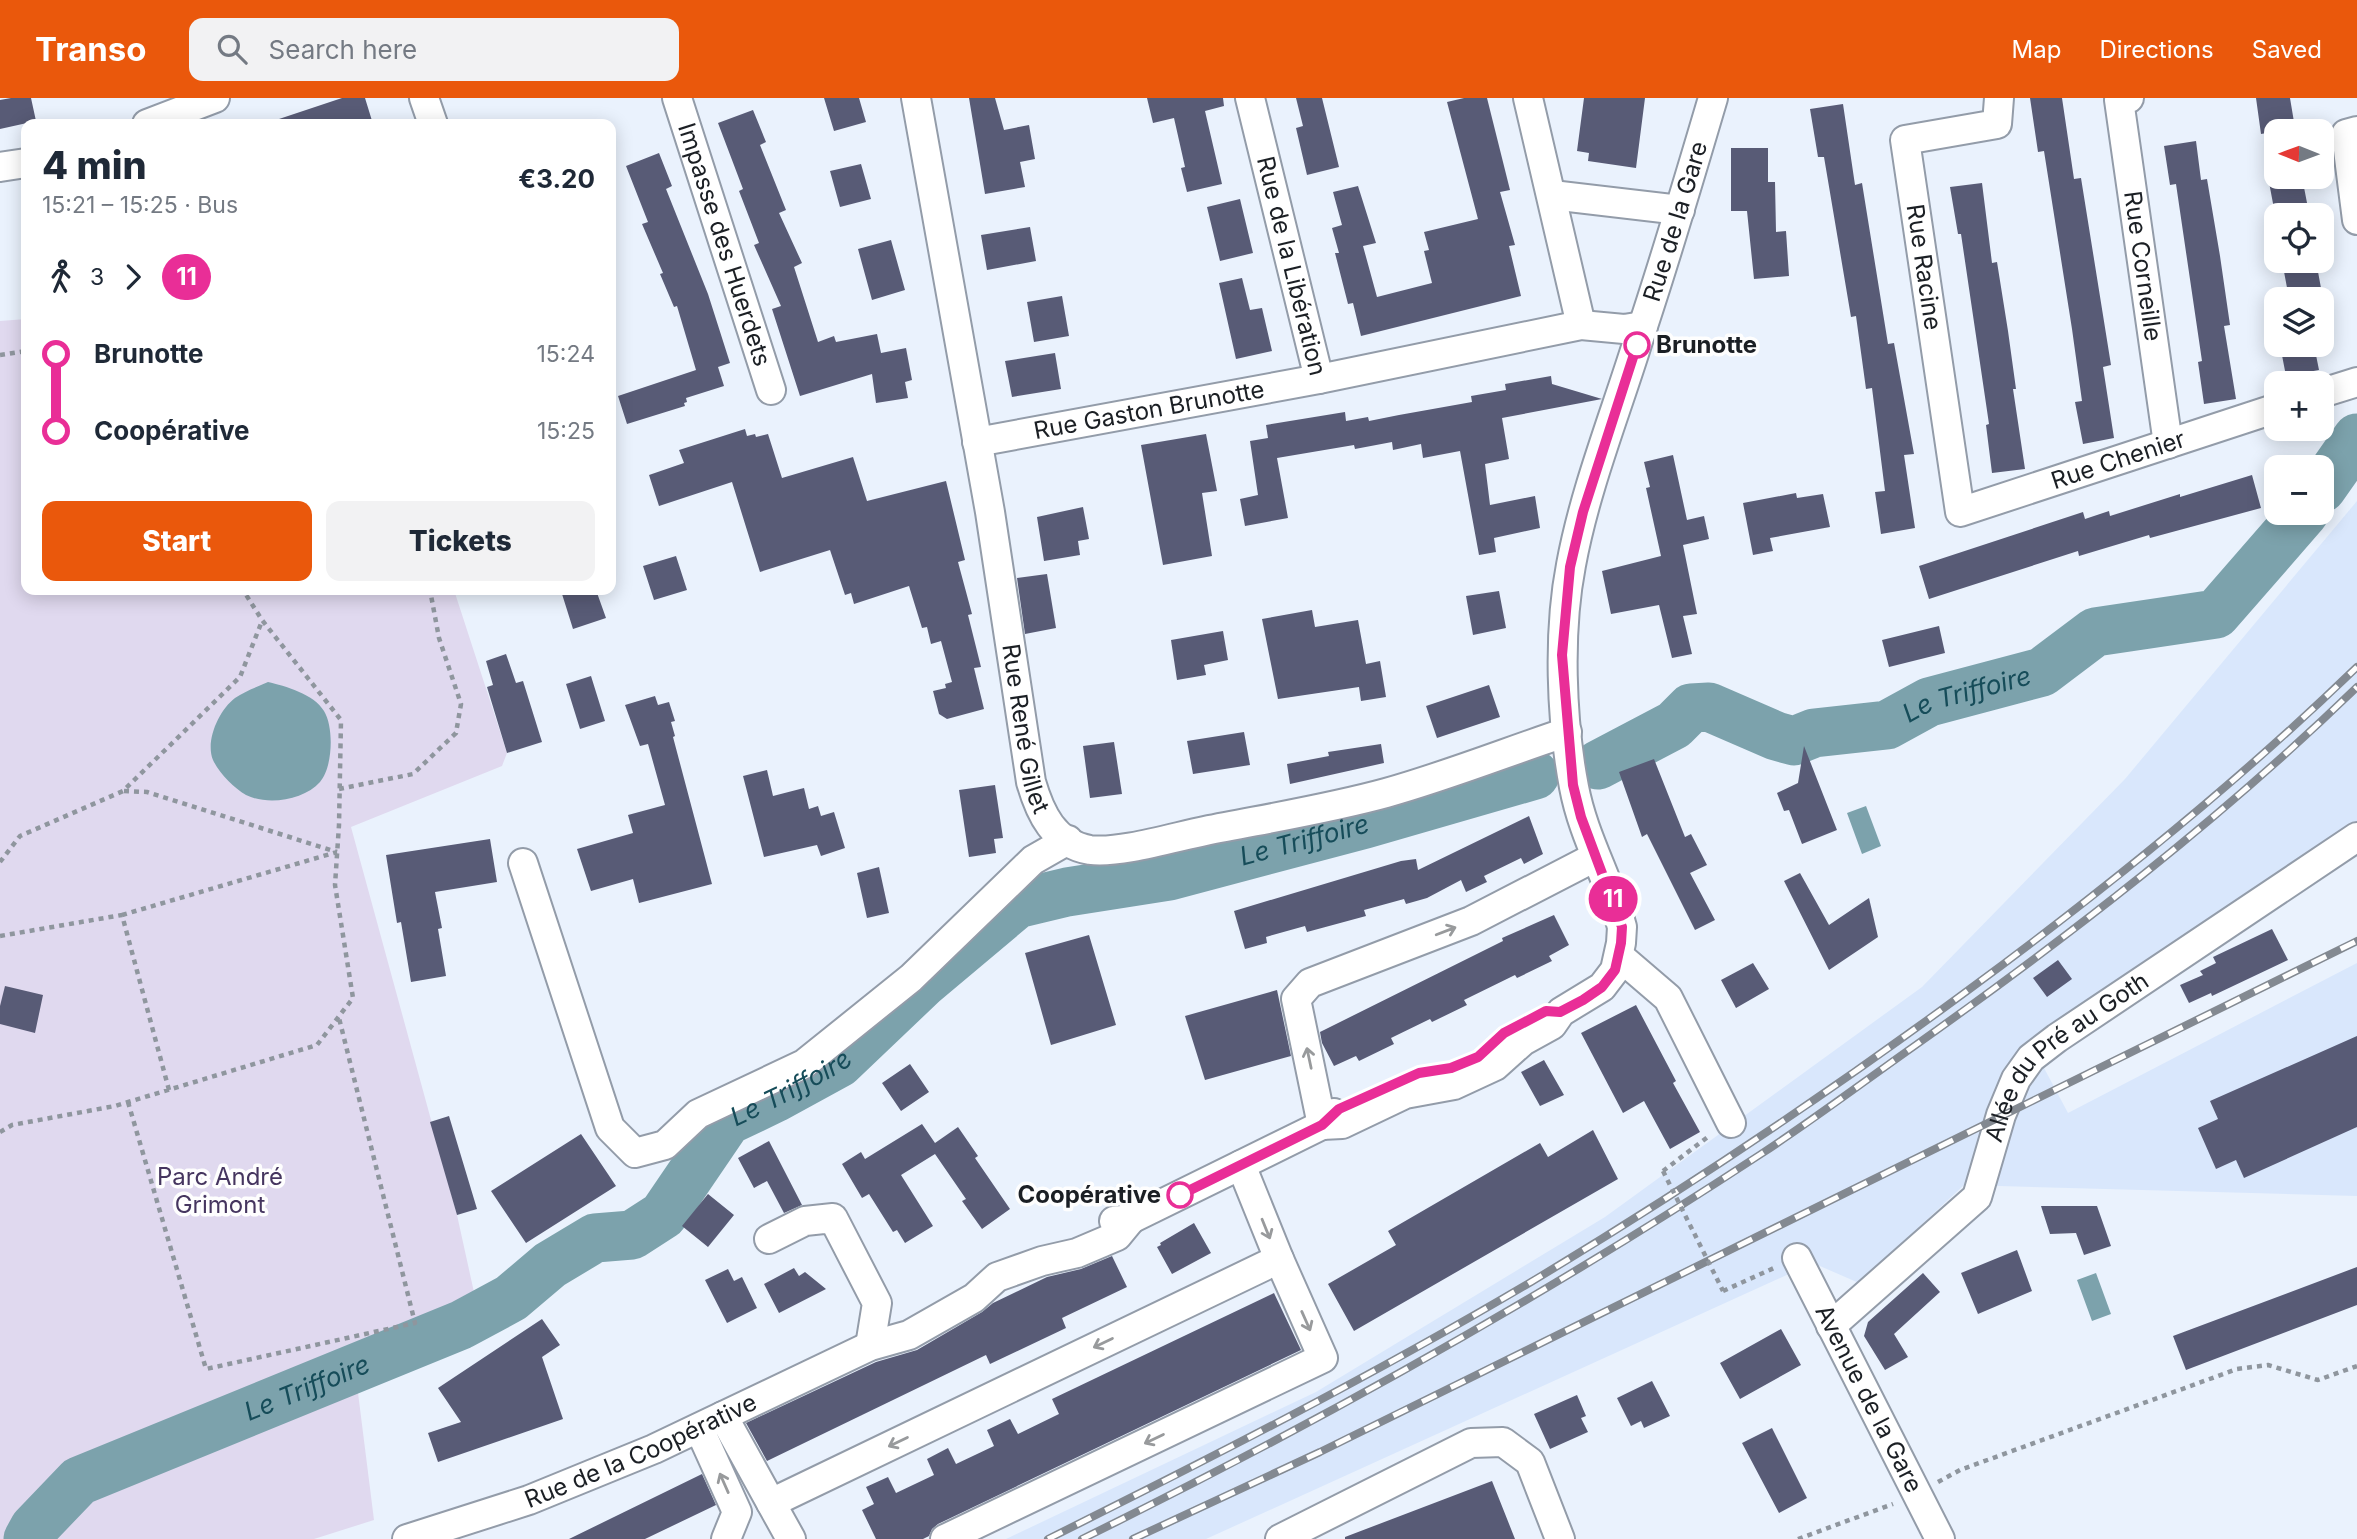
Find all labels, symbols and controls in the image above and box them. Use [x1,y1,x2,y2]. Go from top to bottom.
search box [189,18,679,81]
text: Transo [35,29,147,69]
icon: search [213,30,251,68]
text: Search here [269,34,417,65]
text: Map [2012,35,2061,64]
text: Directions [2099,35,2214,64]
text: Saved [2252,35,2322,64]
street label: Impasse des Huerdets [672,119,777,370]
north arrow [2264,119,2334,189]
map controls [2264,119,2334,525]
street label: Rue de la Gare [1637,138,1713,305]
text: 4 min [42,142,147,188]
street label: Rue de la Libération [1251,153,1333,378]
text: €3.20 [518,163,595,194]
street label: Rue Corneille [2118,189,2168,343]
text: 15:21 – 15:25 · Bus [42,191,238,219]
street label: Rue Racine [1901,202,1948,332]
button: locate [2264,203,2334,273]
icon: walk [42,258,80,296]
icon: forward [114,258,152,296]
text: 11 [176,262,197,291]
text: 3 [90,263,104,291]
button: layers [2264,287,2334,357]
place label: Brunotte [1656,330,1757,359]
marker: Brunotte [1624,332,1650,358]
text: Brunotte [94,338,203,369]
text: 15:24 [537,340,595,368]
button: + [2264,371,2334,441]
street label: Rue Gaston Brunotte [1031,374,1267,445]
text: Coopérative [94,415,250,446]
text: 15:25 [537,417,595,445]
street label: Rue Chenier [2047,424,2189,495]
button: − [2264,455,2334,525]
button: Start [42,501,312,581]
button: Tickets [326,501,595,581]
street label: Rue René Gillet [996,642,1056,818]
water label: Le Triffoire [1897,660,2034,729]
water label: Le Triffoire [1236,808,1372,872]
line badge: 11 [1582,876,1644,922]
text: 11 [1603,884,1623,913]
one-way arrow [1434,923,1456,936]
street label: Allée du Pré au Goth [1979,966,2154,1145]
water label: Le Triffoire [725,1043,858,1132]
one-way arrow [1302,1047,1316,1070]
park label: Parc André Grimont [157,1162,283,1219]
place label: Coopérative [1017,1180,1161,1209]
marker: Coopérative [1167,1182,1193,1208]
one-way arrow [1261,1217,1274,1239]
street label: Avenue de la Gare [1809,1300,1929,1497]
one-way arrow [1300,1310,1313,1331]
one-way arrow [1093,1337,1114,1350]
water label: Le Triffoire [240,1348,374,1427]
street label: Rue de la Coopérative [520,1387,761,1514]
one-way arrow [1144,1433,1165,1446]
one-way arrow [888,1435,909,1449]
one-way arrow [717,1473,730,1494]

